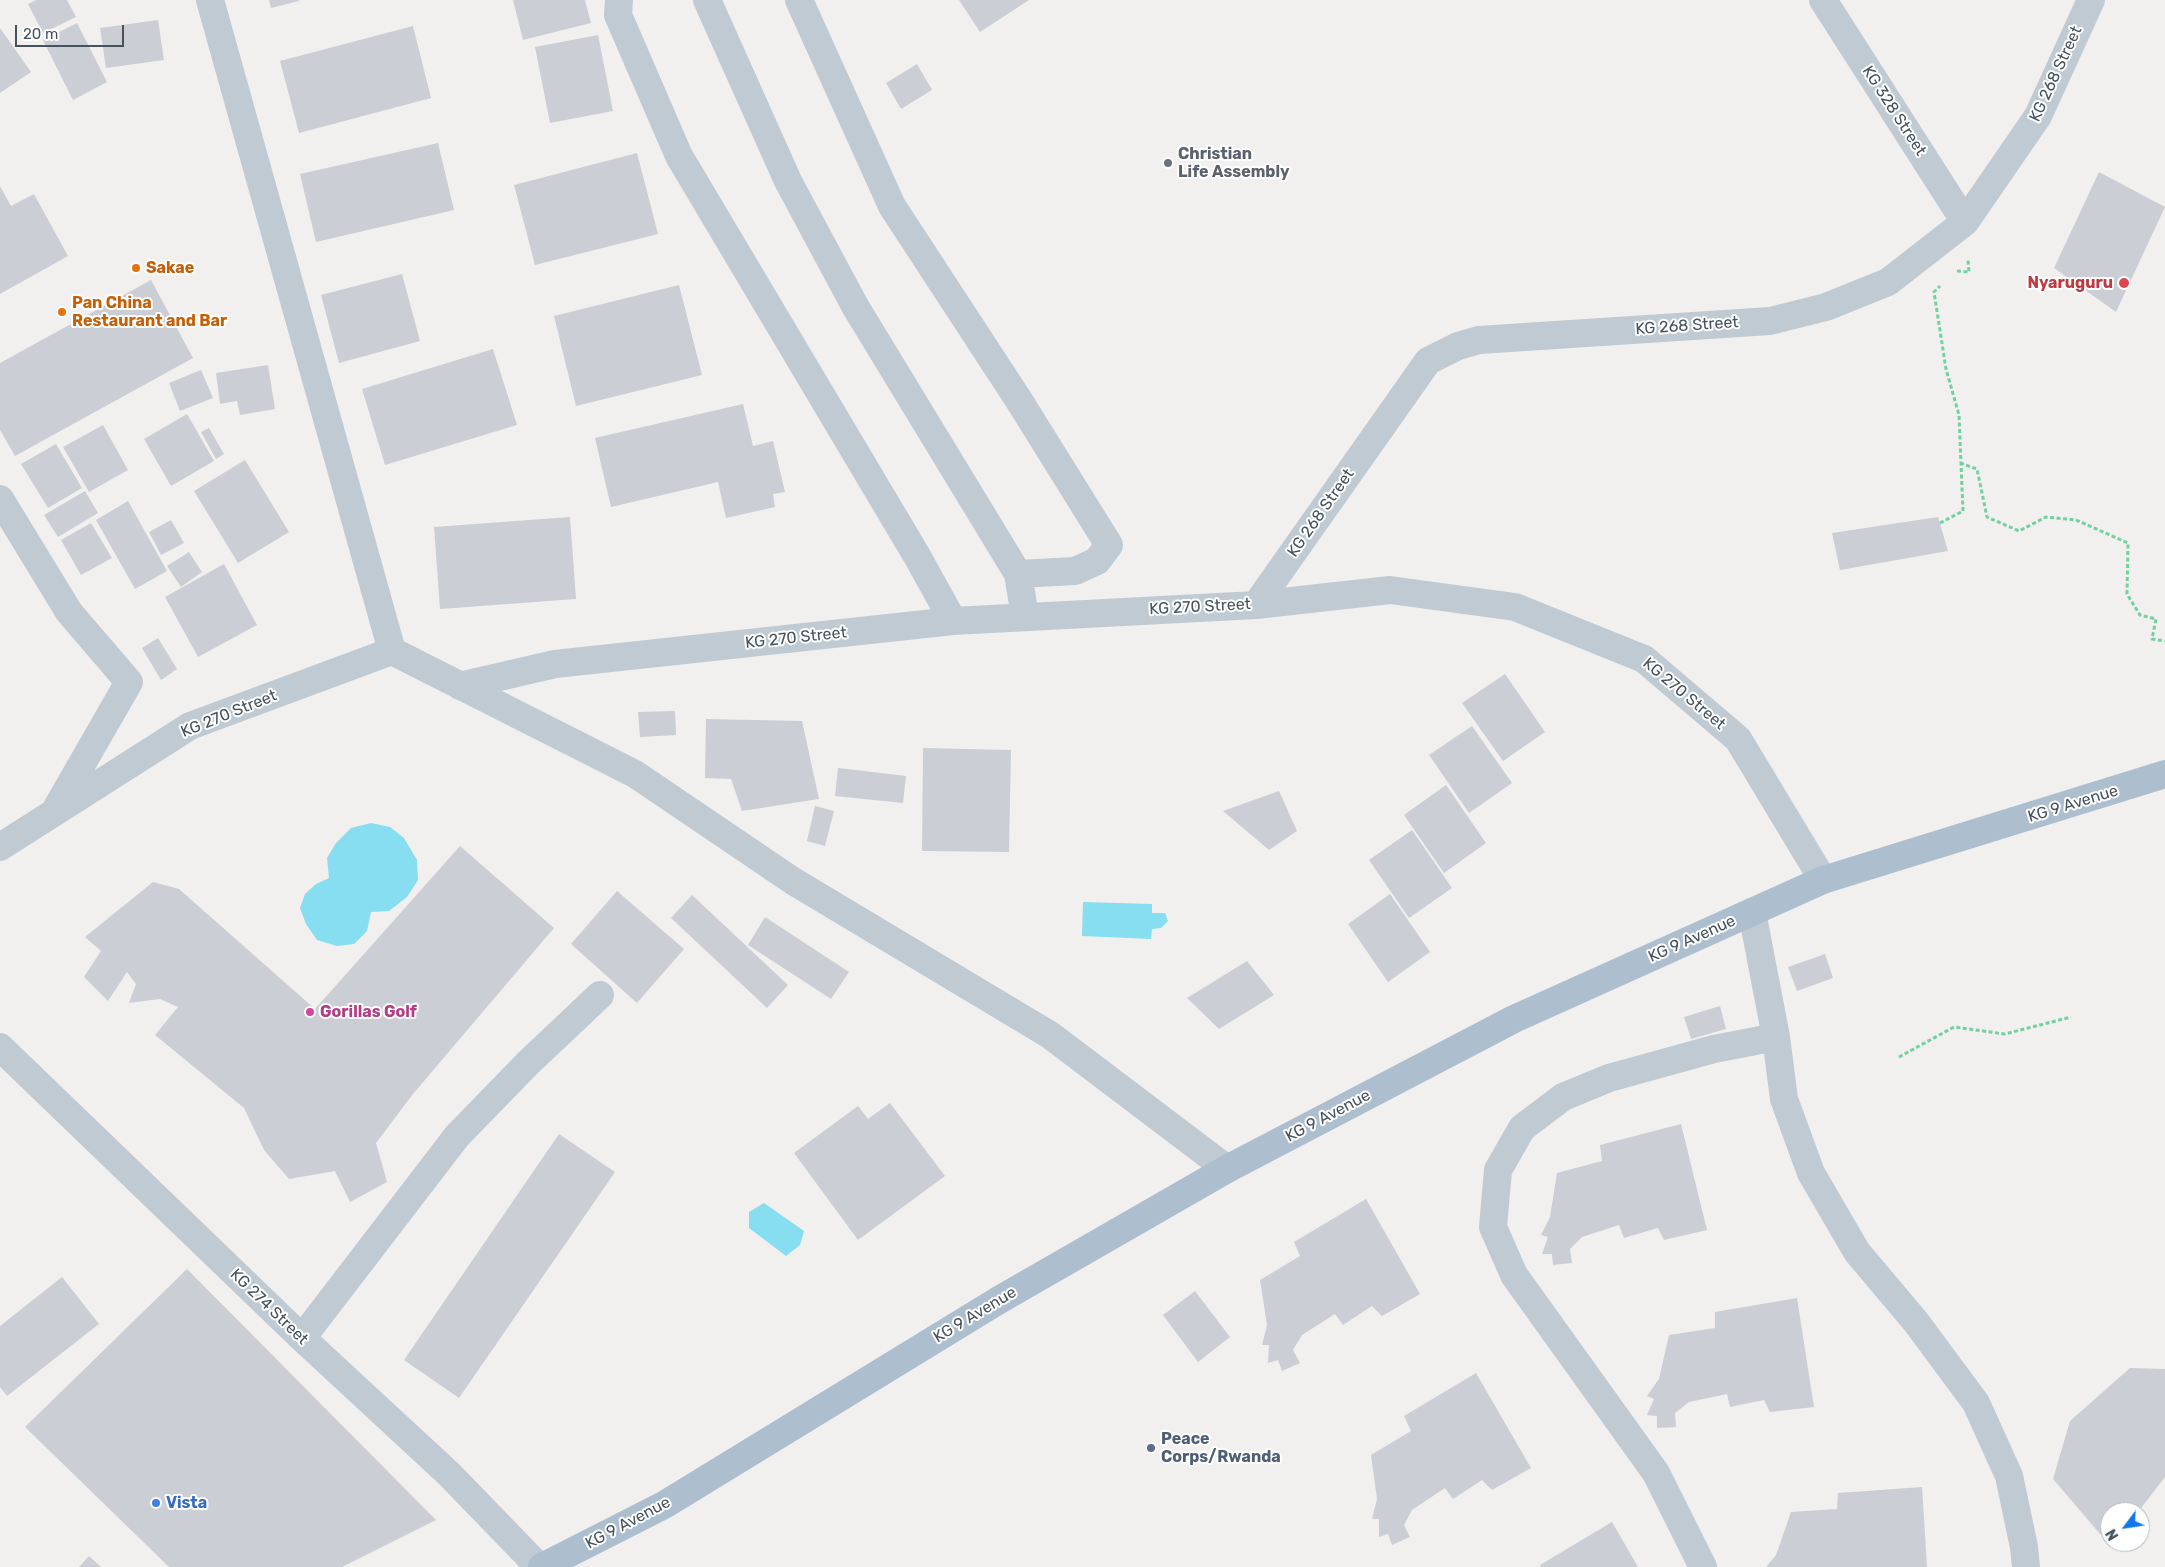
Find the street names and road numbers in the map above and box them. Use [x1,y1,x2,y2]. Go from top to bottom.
street label: KG 268 Street [2025,23,2087,125]
street label: KG 328 Street [1858,62,1930,160]
street label: KG 268 Street [1635,313,1739,339]
street label: KG 268 Street [1284,465,1358,561]
street label: KG 270 Street [1149,595,1251,619]
street label: KG 270 Street [744,623,848,653]
street label: KG 270 Street [1639,654,1729,734]
street label: KG 270 Street [178,686,280,742]
street label: KG 9 Avenue [2026,781,2120,827]
street label: KG 9 Avenue [1645,911,1739,967]
street label: KG 9 Avenue [1282,1086,1374,1146]
street label: KG 274 Street [226,1265,312,1349]
street label: KG 9 Avenue [930,1283,1020,1347]
street label: KG 9 Avenue [582,1493,674,1553]

